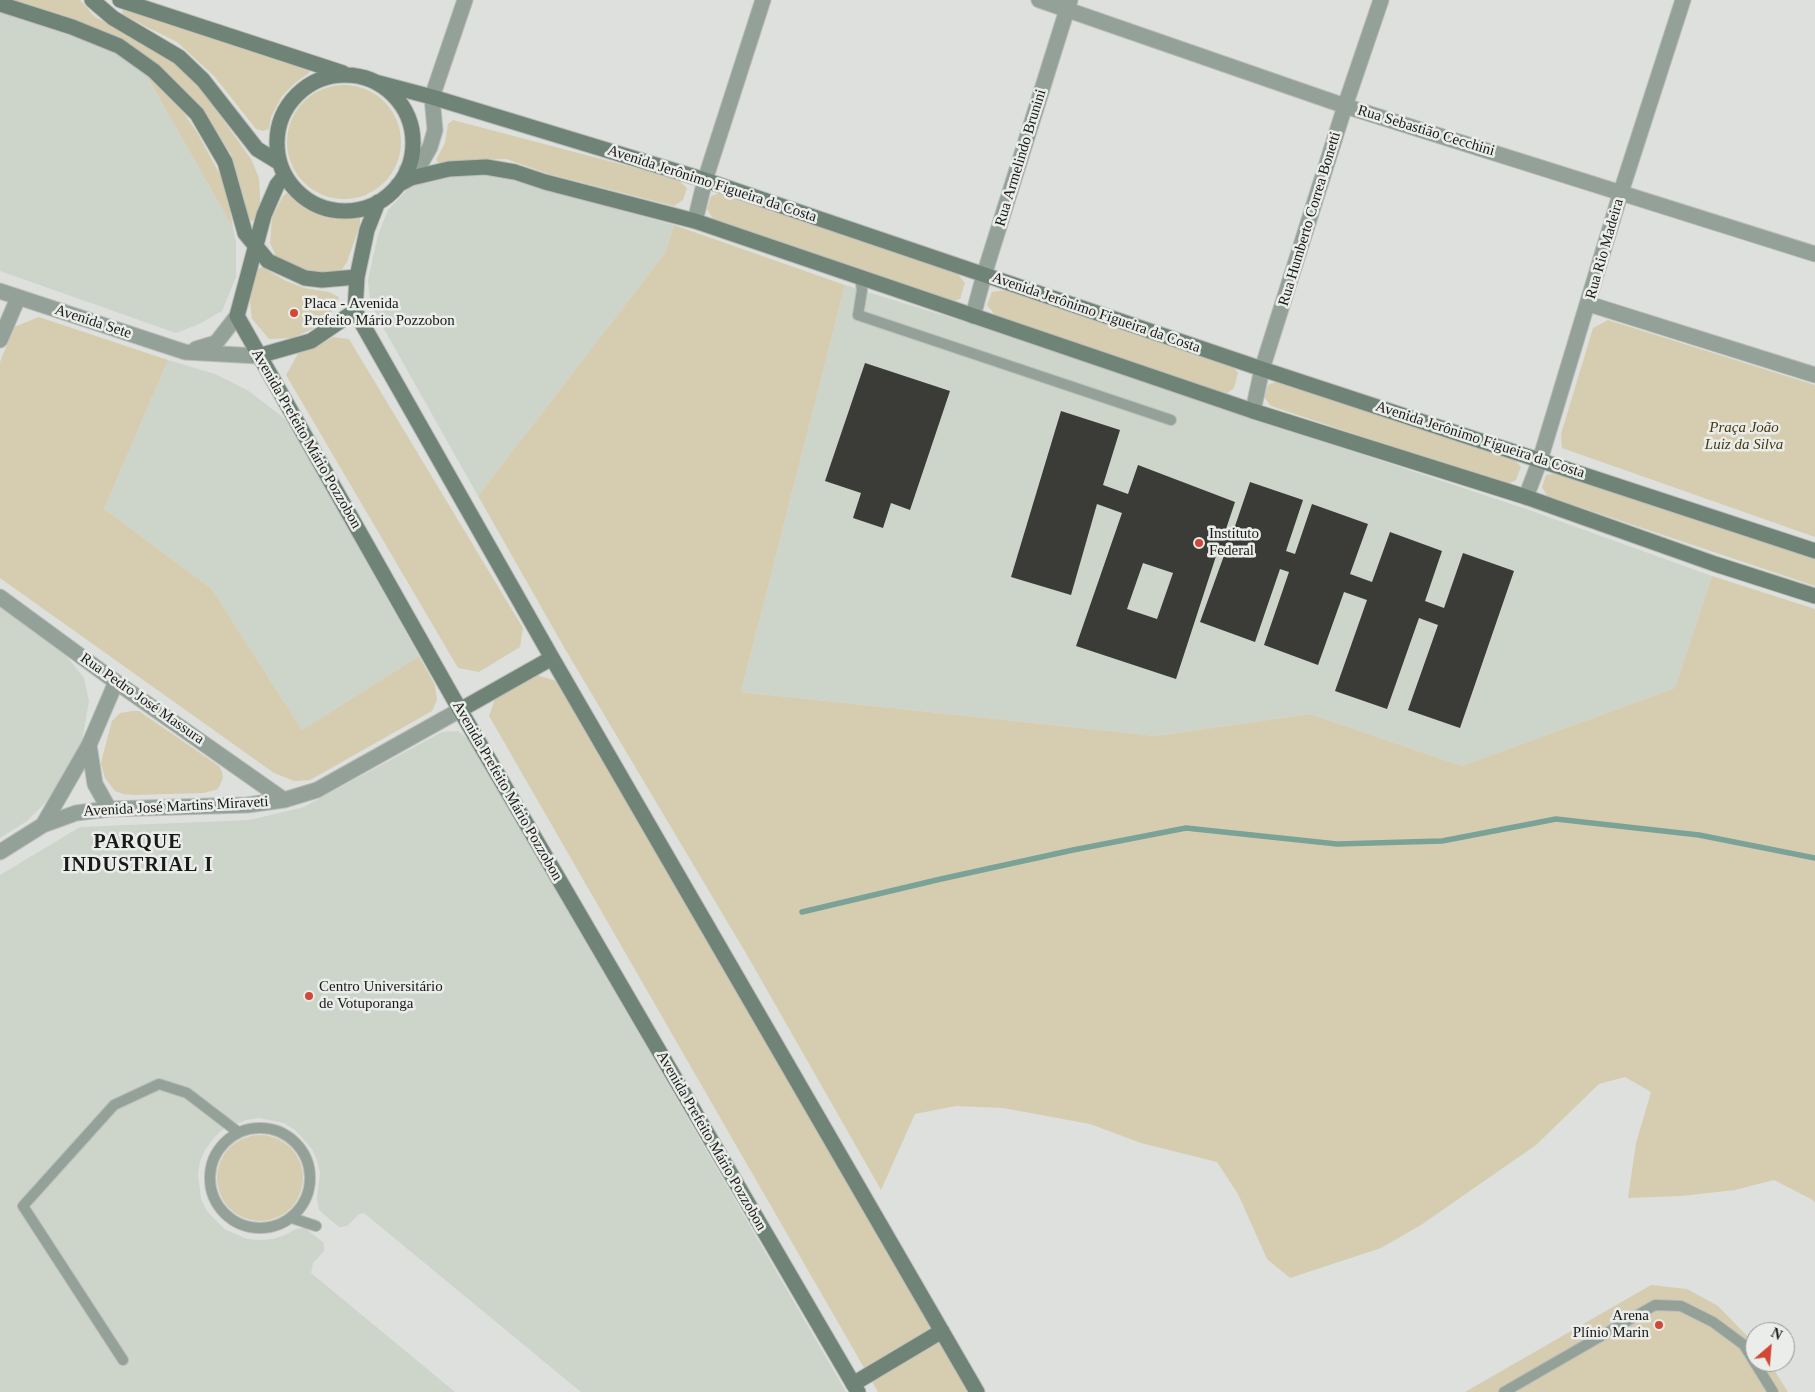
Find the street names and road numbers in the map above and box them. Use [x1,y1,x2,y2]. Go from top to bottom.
street label: Rua Armelindo Brunini [992,87,1050,229]
street label: Rua Sebastião Cecchini [1355,102,1497,160]
street label: Rua Humberto Correa Bonetti [1275,130,1345,308]
street label: Avenida Jerônimo Figueira da Costa [605,142,819,226]
street label: Rua Rio Madeira [1582,197,1628,301]
street label: Avenida Jerônimo Figueira da Costa [990,269,1202,357]
street label: Avenida Sete [53,301,133,343]
street label: Avenida Prefeito Mário Pozzobon [247,346,365,532]
street label: Avenida Jerônimo Figueira da Costa [1373,398,1587,482]
street label: Rua Pedro José Massura [77,649,207,749]
street label: Avenida Prefeito Mário Pozzobon [448,698,566,884]
street label: Avenida José Martins Miraveti [83,793,269,821]
street label: Avenida Prefeito Mário Pozzobon [652,1048,770,1234]

